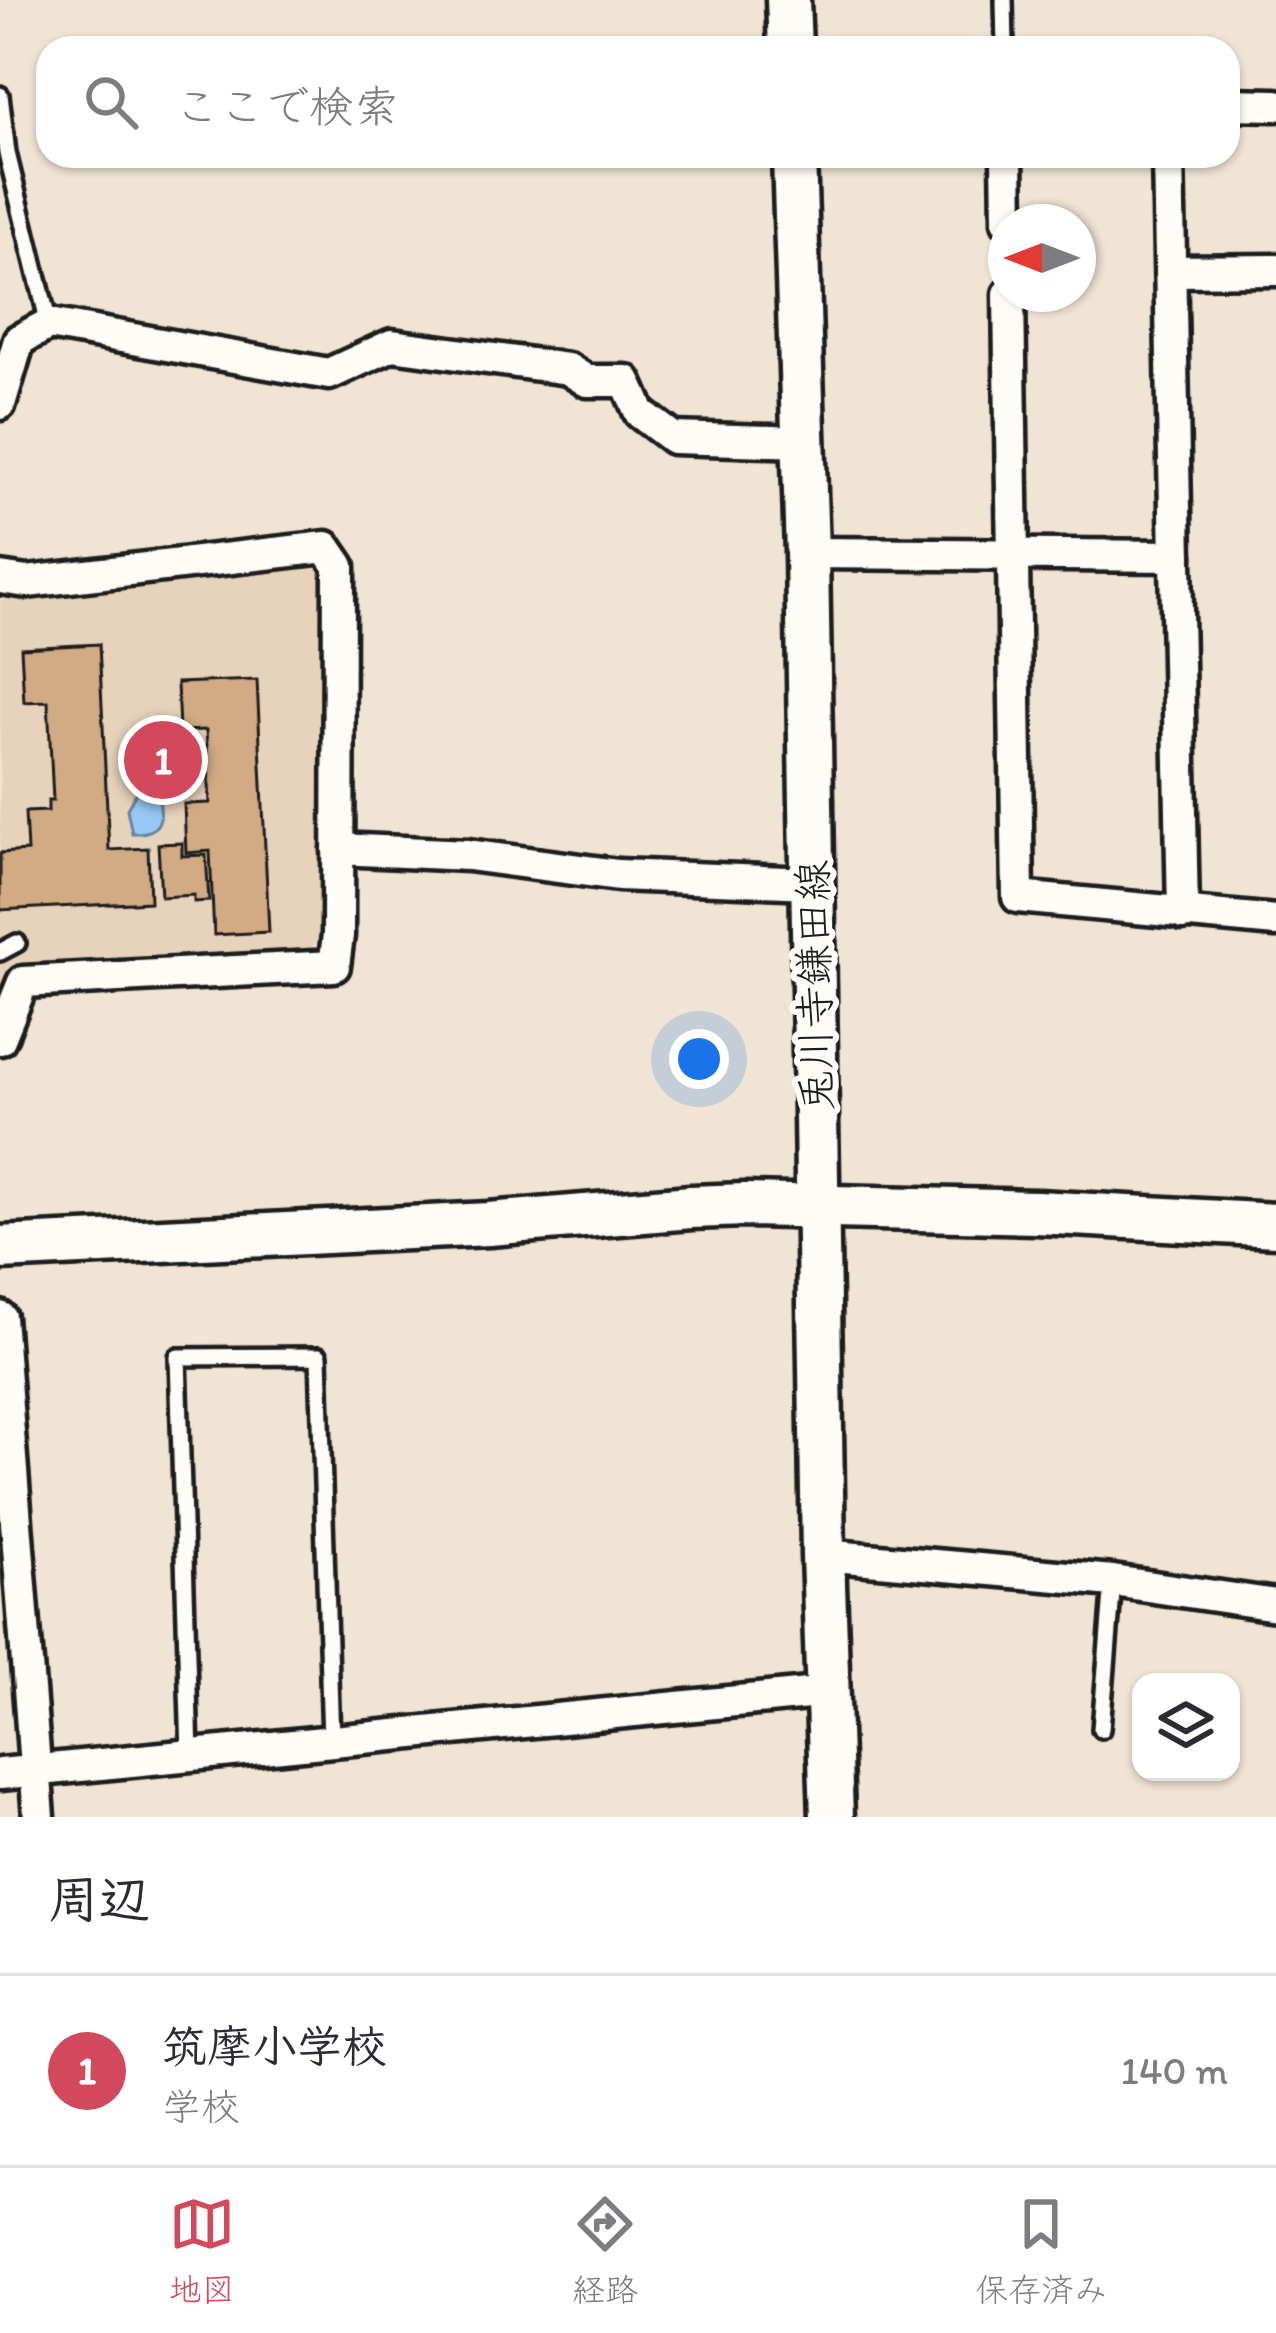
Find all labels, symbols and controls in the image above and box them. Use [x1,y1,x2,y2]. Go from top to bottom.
search box [36,36,1240,168]
icon: search [78,69,144,135]
text: ここで検索 [174,79,399,133]
north arrow [988,204,1096,312]
pin: 1 [124,715,202,805]
street label: 兎川寺鎌田線 [787,860,842,1112]
your location [669,1029,729,1089]
map controls [1132,1673,1240,1781]
button: layers [1132,1673,1240,1781]
text: 周辺 [48,1869,150,1930]
text: 筑摩小学校 [162,2019,387,2073]
text: 1 [78,2047,96,2094]
text: 140 m [1121,2047,1228,2094]
text: 学校 [162,2083,240,2130]
tab: 地図 [169,2191,235,2311]
tab: 経路 [572,2191,638,2311]
tab: 保存済み [975,2191,1107,2311]

